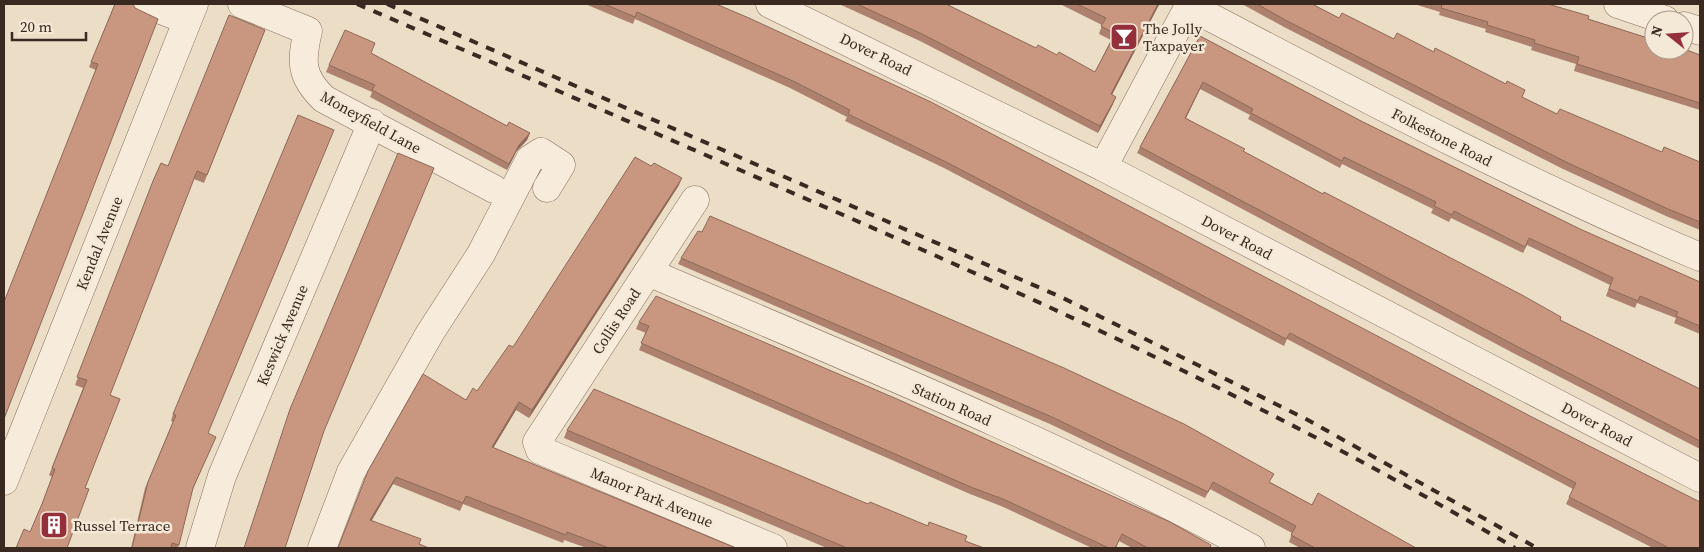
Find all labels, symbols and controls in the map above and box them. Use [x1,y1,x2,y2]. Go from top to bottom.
scale bar [12,10,86,42]
north arrow [1644,10,1694,60]
text: 20 m [20,16,52,37]
place label: The Jolly Taxpayer [1143,18,1205,56]
bar icon: The Jolly Taxpayer [1109,22,1139,52]
text: N [1646,23,1668,39]
street label: Dover Road [837,28,916,81]
street label: Moneyfield Lane [317,86,425,159]
street label: Folkestone Road [1388,103,1496,172]
street label: Kendal Avenue [71,193,128,293]
street label: Dover Road [1198,210,1277,265]
street label: Keswick Avenue [251,281,313,389]
street label: Collis Road [587,283,645,358]
street label: Station Road [909,377,995,431]
street label: Dover Road [1558,397,1637,452]
street label: Manor Park Avenue [587,462,717,532]
building icon: Russel Terrace [39,510,69,540]
place label: Russel Terrace [73,515,171,536]

